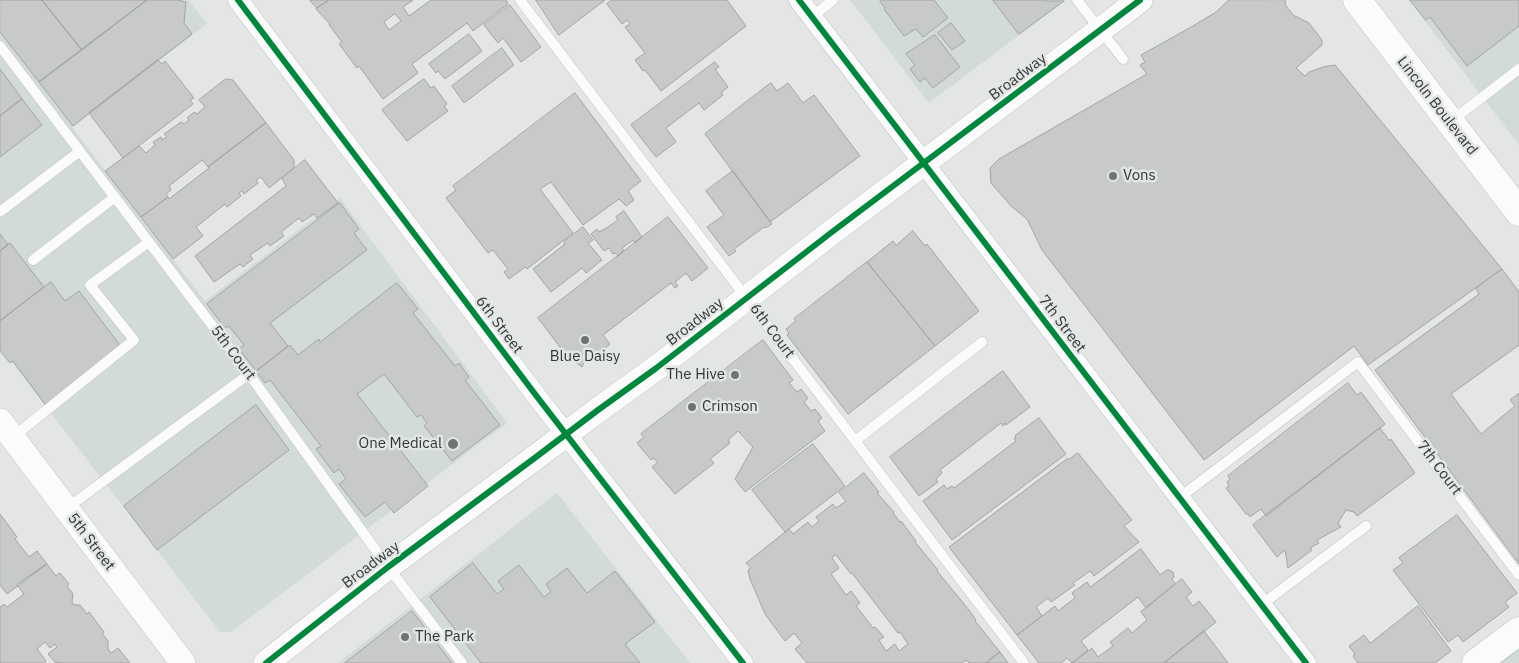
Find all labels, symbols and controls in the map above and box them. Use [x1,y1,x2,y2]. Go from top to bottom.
street label: Broadway [986,50,1050,104]
street label: Lincoln Boulevard [1393,53,1481,159]
place label: Vons [1123,167,1156,185]
marker: Vons [1107,170,1119,182]
street label: 7th Street [1035,292,1089,356]
street label: 6th Street [472,293,526,357]
street label: Broadway [663,294,727,350]
street label: 6th Court [746,300,798,362]
street label: 5th Court [207,322,259,384]
marker: Blue Daisy [579,334,591,346]
place label: Blue Daisy [550,348,620,366]
place label: The Hive [666,366,725,384]
marker: The Hive [729,369,741,381]
place label: Crimson [702,398,758,416]
marker: Crimson [686,401,698,413]
place label: One Medical [359,435,442,453]
marker: One Medical [446,437,460,451]
street label: 7th Court [1413,437,1465,499]
street label: 5th Street [64,510,118,574]
street label: Broadway [339,538,403,592]
place label: The Park [415,628,474,646]
marker: The Park [399,631,411,643]

